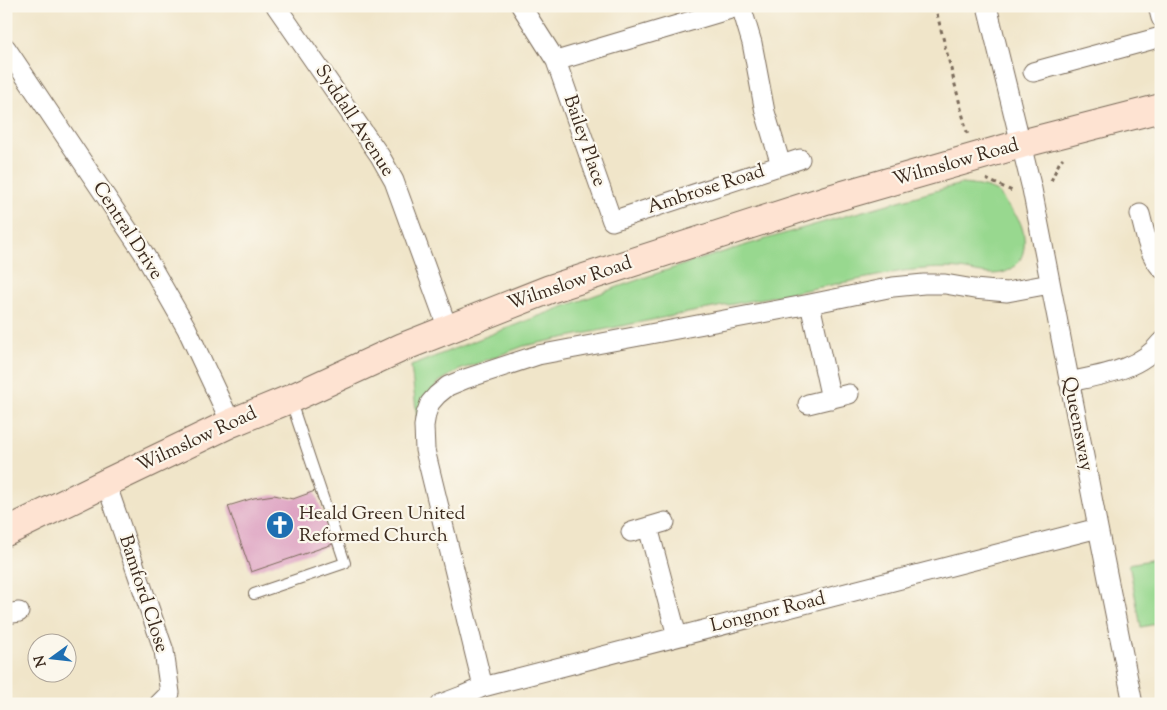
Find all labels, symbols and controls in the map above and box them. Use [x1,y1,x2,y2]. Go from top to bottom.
street label: Syddall Avenue [308,60,400,182]
street label: Bailey Place [556,92,612,191]
street label: Wilmslow Road [890,132,1022,194]
street label: Ambrose Road [644,158,768,222]
street label: Central Drive [85,177,169,285]
street label: Wilmslow Road [504,250,636,318]
street label: Queensway [1055,375,1099,474]
street label: Wilmslow Road [132,400,262,480]
place label: Heald Green United Reformed Church [299,501,466,550]
church icon: Heald Green United Reformed Church [265,510,295,540]
street label: Bamford Close [111,532,175,656]
street label: Longnor Road [708,586,829,640]
north arrow [28,632,78,682]
text: N [30,653,52,669]

